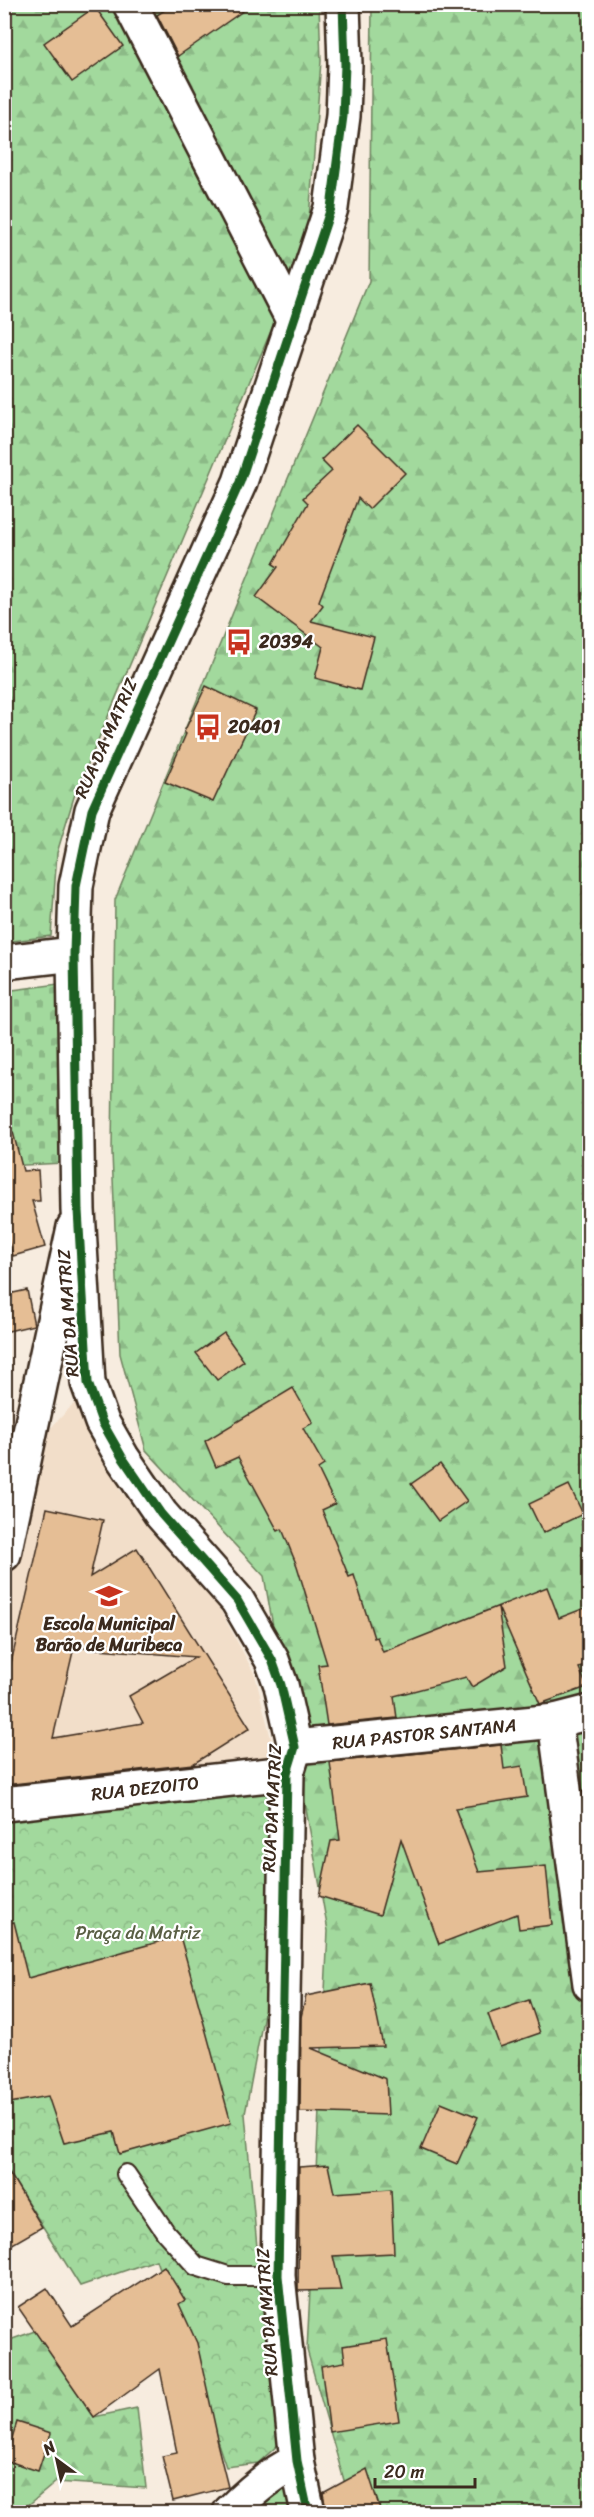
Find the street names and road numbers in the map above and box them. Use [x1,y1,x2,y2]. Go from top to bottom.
street label: RUA DA MATRIZ [65,672,147,803]
street label: RUA DA MATRIZ [48,1247,88,1378]
street label: RUA PASTOR SANTANA [331,1709,518,1759]
street label: RUA DA MATRIZ [253,1742,291,1873]
street label: RUA DEZOITO [90,1767,201,1810]
street label: RUA DA MATRIZ [247,2246,287,2377]

